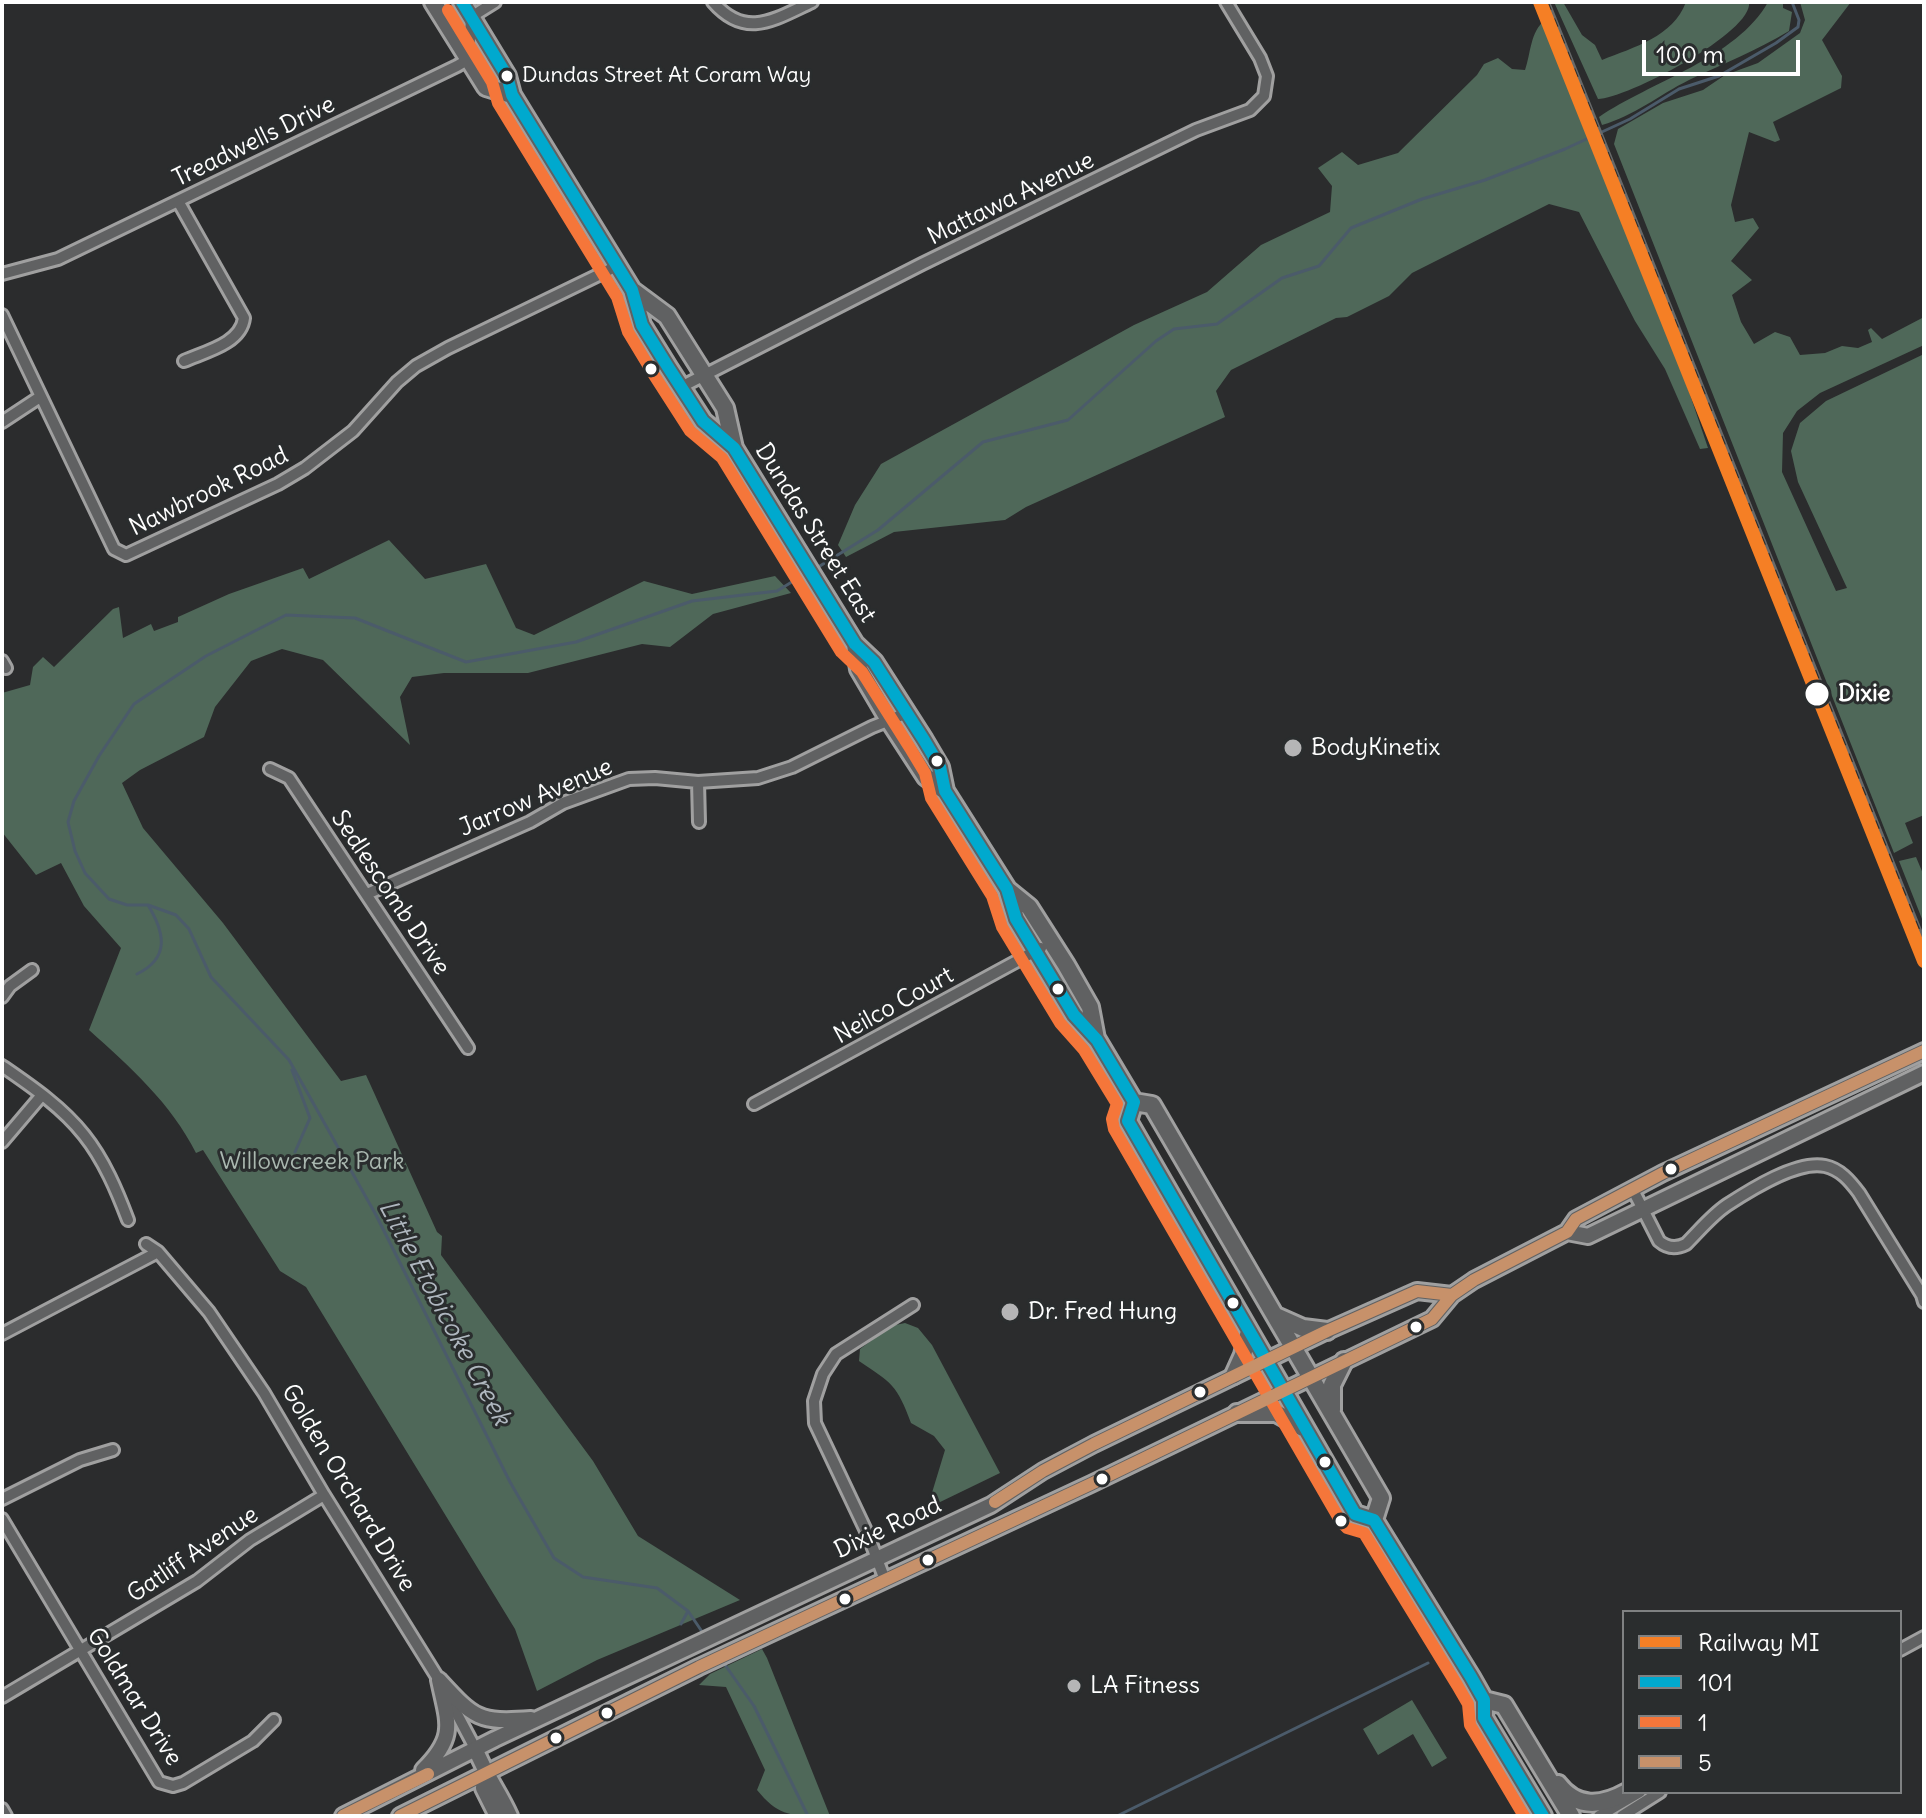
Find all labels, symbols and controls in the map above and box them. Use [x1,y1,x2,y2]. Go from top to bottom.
scale bar [1646,24,1804,74]
text: 100 m [1656,39,1724,69]
place label: Dundas Street At Coram Way [522,63,811,89]
marker: Dundas Street At Coram Way [499,68,515,84]
street label: Treadwells Drive [168,90,340,194]
street label: Mattawa Avenue [923,146,1099,252]
unlabelled marker [643,361,659,377]
street label: Dundas Street East [748,438,882,628]
street label: Nawbrook Road [125,441,293,543]
marker: Dixie [1803,680,1831,708]
place label: Dixie [1838,680,1891,708]
place label: BodyKinetix [1311,734,1440,762]
marker: BodyKinetix [1282,737,1304,759]
street label: Jarrow Avenue [455,753,617,843]
unlabelled marker [929,753,945,769]
street label: Sedlescomb Drive [324,805,456,981]
street label: Neilco Court [829,961,959,1051]
unlabelled marker [1050,981,1066,997]
park label: Willowcreek Park [220,1148,404,1176]
unlabelled marker [1663,1161,1679,1177]
water label: Little Etobicoke Creek [371,1195,517,1431]
unlabelled marker [1225,1295,1241,1311]
place label: Dr. Fred Hung [1028,1298,1177,1326]
marker: Dr. Fred Hung [999,1301,1021,1323]
unlabelled marker [1408,1319,1424,1335]
street label: Golden Orchard Drive [275,1379,421,1597]
unlabelled marker [1192,1384,1208,1400]
unlabelled marker [1317,1454,1333,1470]
unlabelled marker [1094,1471,1110,1487]
street label: Dixie Road [830,1491,946,1565]
street label: Gatliff Avenue [122,1501,264,1609]
unlabelled marker [1333,1513,1349,1529]
unlabelled marker [920,1552,936,1568]
unlabelled marker [837,1591,853,1607]
legend [1622,1610,1902,1794]
street label: Goldmar Drive [80,1623,188,1771]
text: Railway MI [1698,1627,1819,1657]
text: 101 [1698,1667,1733,1697]
place label: LA Fitness [1090,1672,1200,1700]
marker: LA Fitness [1065,1677,1083,1695]
unlabelled marker [599,1705,615,1721]
text: 1 [1698,1707,1708,1737]
unlabelled marker [548,1730,564,1746]
text: 5 [1698,1747,1712,1777]

